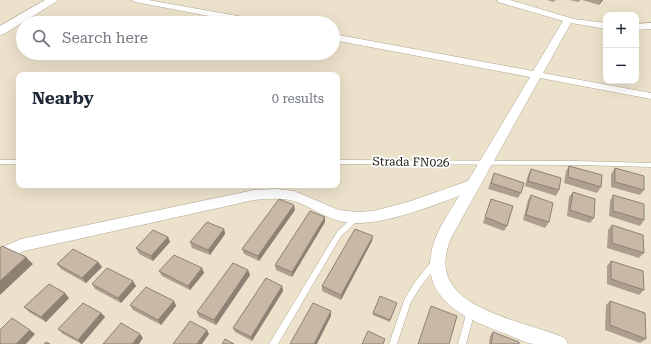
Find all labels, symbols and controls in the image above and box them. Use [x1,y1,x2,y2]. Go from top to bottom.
map controls [603,12,639,84]
button: + [603,12,639,48]
search box [16,16,340,60]
icon: search [30,27,52,49]
text: Search here [62,29,148,47]
button: − [603,48,639,84]
text: Nearby [32,88,94,108]
text: 0 results [272,91,324,106]
street label: Strada FN026 [372,154,450,170]

